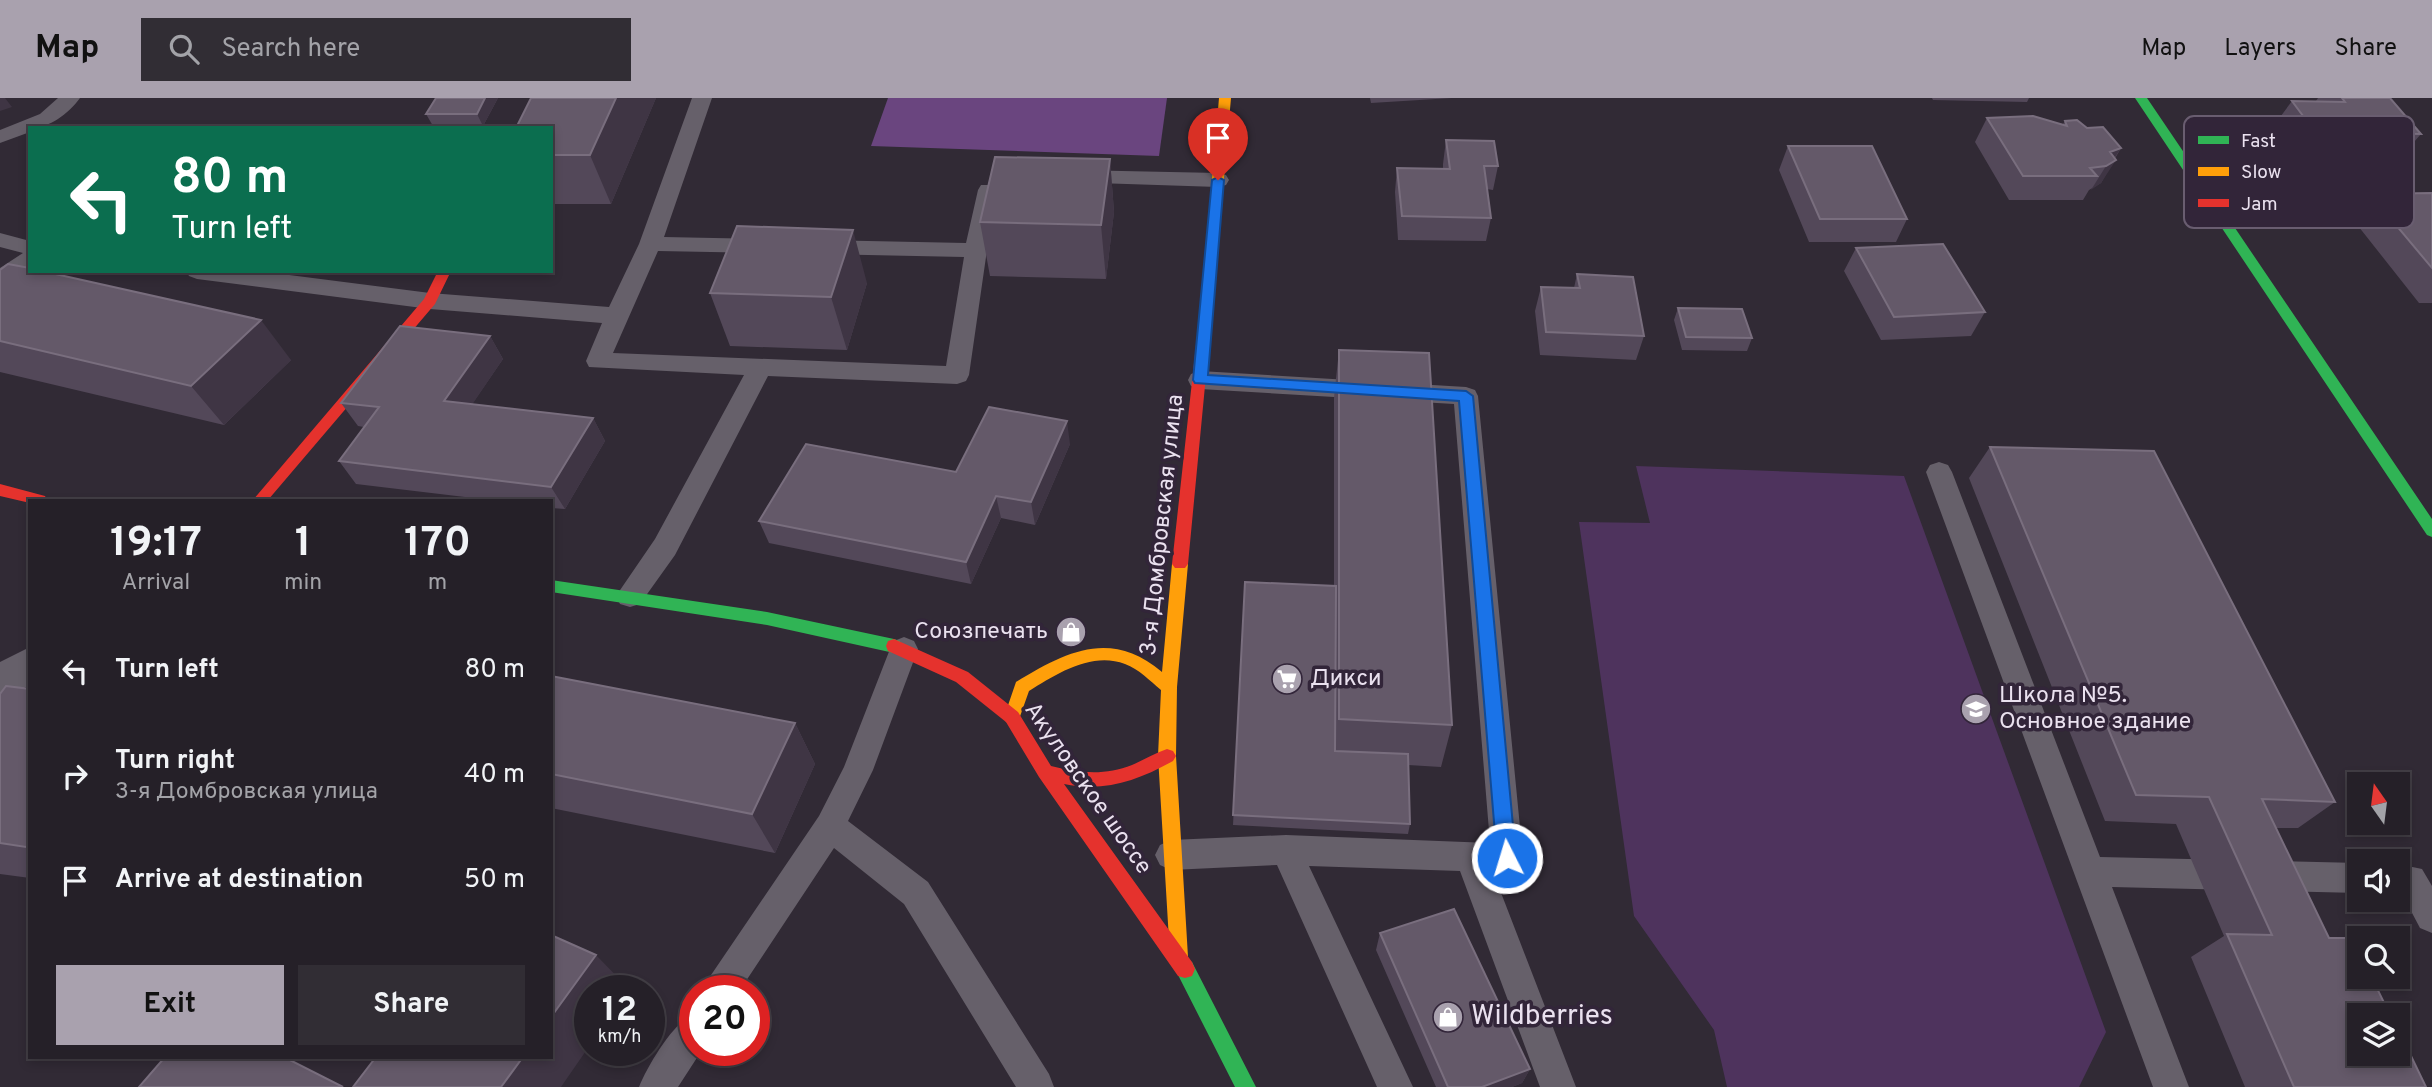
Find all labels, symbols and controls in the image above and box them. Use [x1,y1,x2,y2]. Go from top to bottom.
search box [141,18,631,81]
text: Map [35,28,99,70]
icon: search [165,30,203,68]
text: Search here [221,33,360,66]
text: Map [2141,34,2186,64]
text: Layers [2224,34,2296,64]
text: Share [2334,34,2397,64]
pin [1188,108,1248,180]
legend [2184,116,2414,228]
icon: arrive [1199,119,1237,157]
text: Fast [2241,130,2276,154]
text: 80 m [171,149,288,211]
icon: left [56,154,147,245]
text: Slow [2241,161,2281,185]
text: Jam [2241,193,2278,217]
text: Turn left [171,210,292,250]
street label: 3-я Домбровская улица [1135,393,1191,657]
text: 19:17 [110,518,202,571]
text: 1 [295,518,311,571]
text: 170 [404,518,471,571]
text: Arrival [122,569,190,598]
text: min [284,569,322,598]
text: m [428,569,447,598]
shop icon: Союзпечать [1054,615,1088,649]
place label: Союзпечать [914,618,1048,647]
icon: left [56,652,94,690]
text: Turn left [115,654,219,687]
text: 80 m [465,654,525,687]
supermarket icon: Дикси [1270,662,1304,696]
place label: Дикси [1310,665,1381,694]
place label: Школа №5. Основное здание [1999,682,2191,737]
school or university icon: Школа №5. Основное здание [1959,692,1993,726]
street label: Акуловское шоссе [1017,697,1157,881]
text: Turn right [115,745,235,778]
icon: right [56,757,94,795]
text: 40 m [464,759,525,792]
north arrow [2347,772,2410,835]
map controls [2347,772,2410,1066]
text: 3-я Домбровская улица [115,778,378,807]
position arrow [1470,821,1544,895]
button: sound [2347,849,2410,912]
icon: arrive [56,862,94,900]
text: Arrive at destination [115,864,363,897]
text: 50 m [464,864,525,897]
button: search [2347,926,2410,989]
button: Exit [56,965,284,1045]
button: Share [298,965,525,1045]
speed limit sign: 20 [679,975,770,1066]
text: 12 [602,989,637,1033]
place label: Wildberries [1471,999,1613,1035]
shop icon: Wildberries [1431,1000,1465,1034]
button: layers [2347,1003,2410,1066]
text: km/h [598,1026,641,1049]

